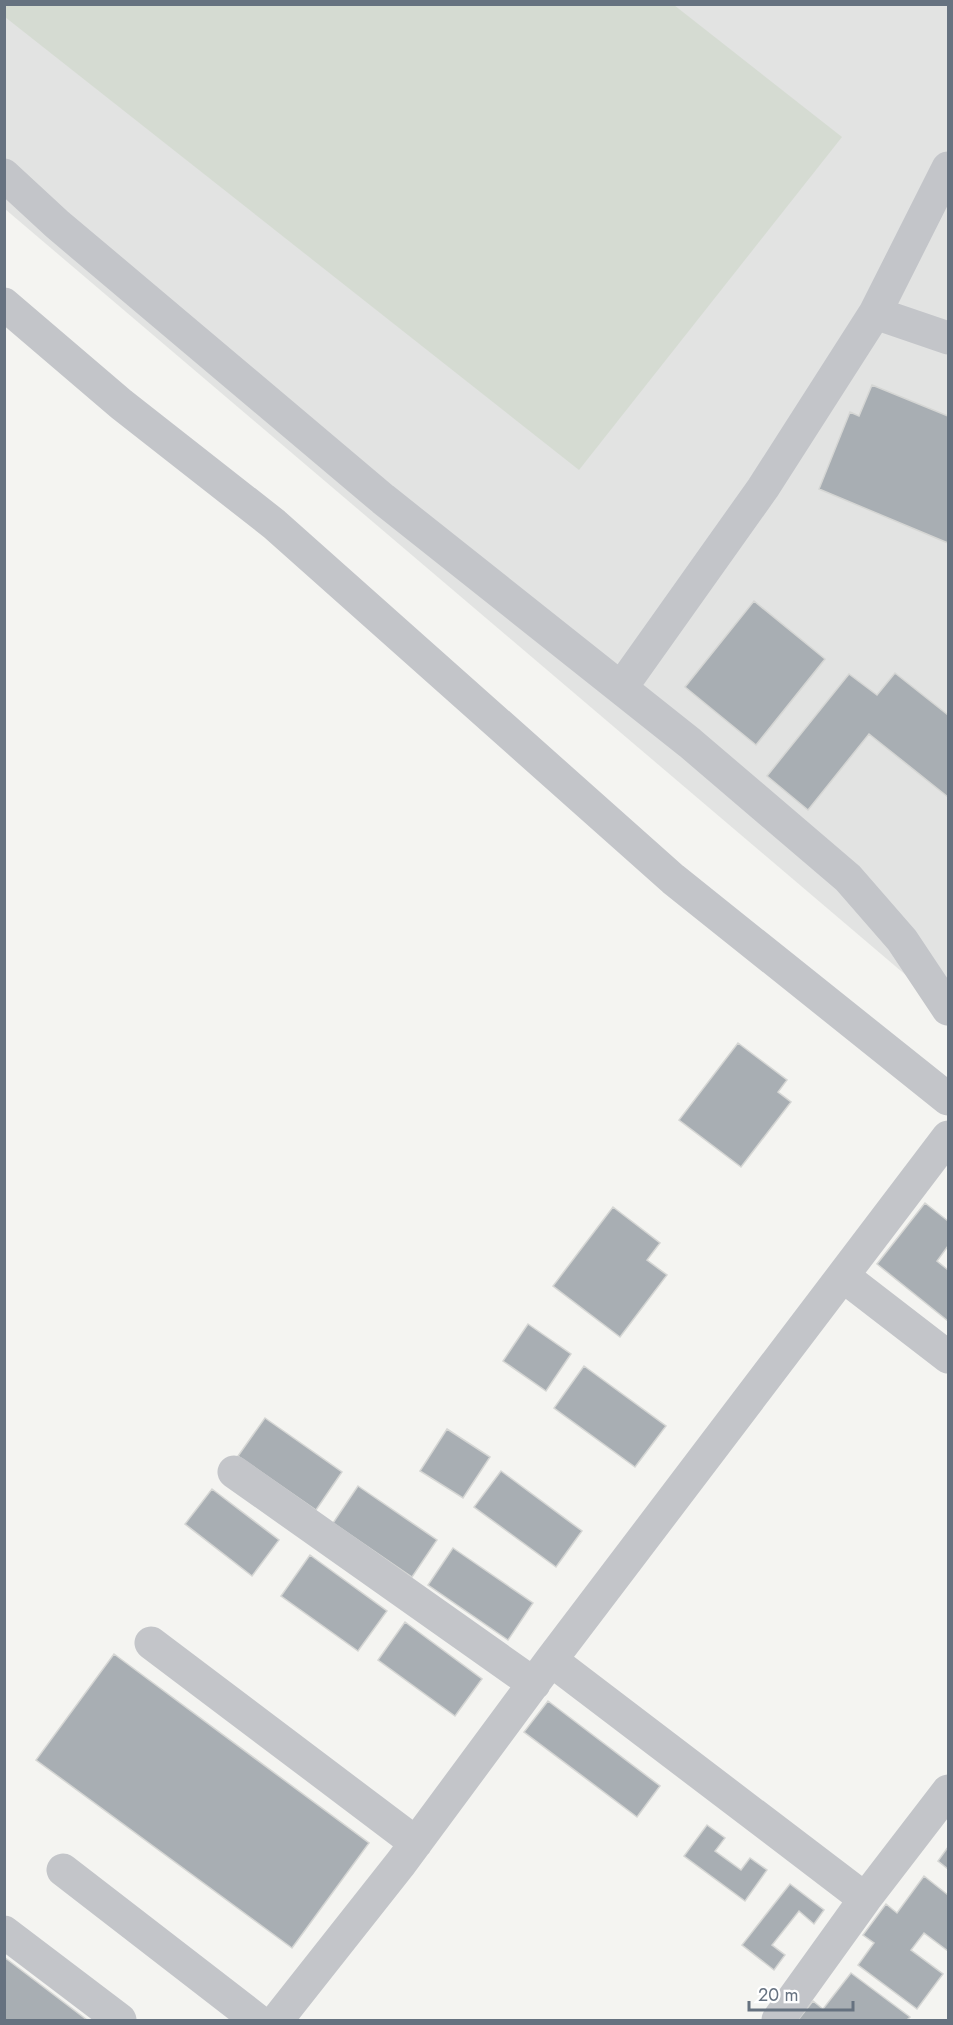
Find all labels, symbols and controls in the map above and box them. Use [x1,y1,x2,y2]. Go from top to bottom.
scale bar [749,1974,852,2012]
text: 20 m [758,1982,798,2008]

